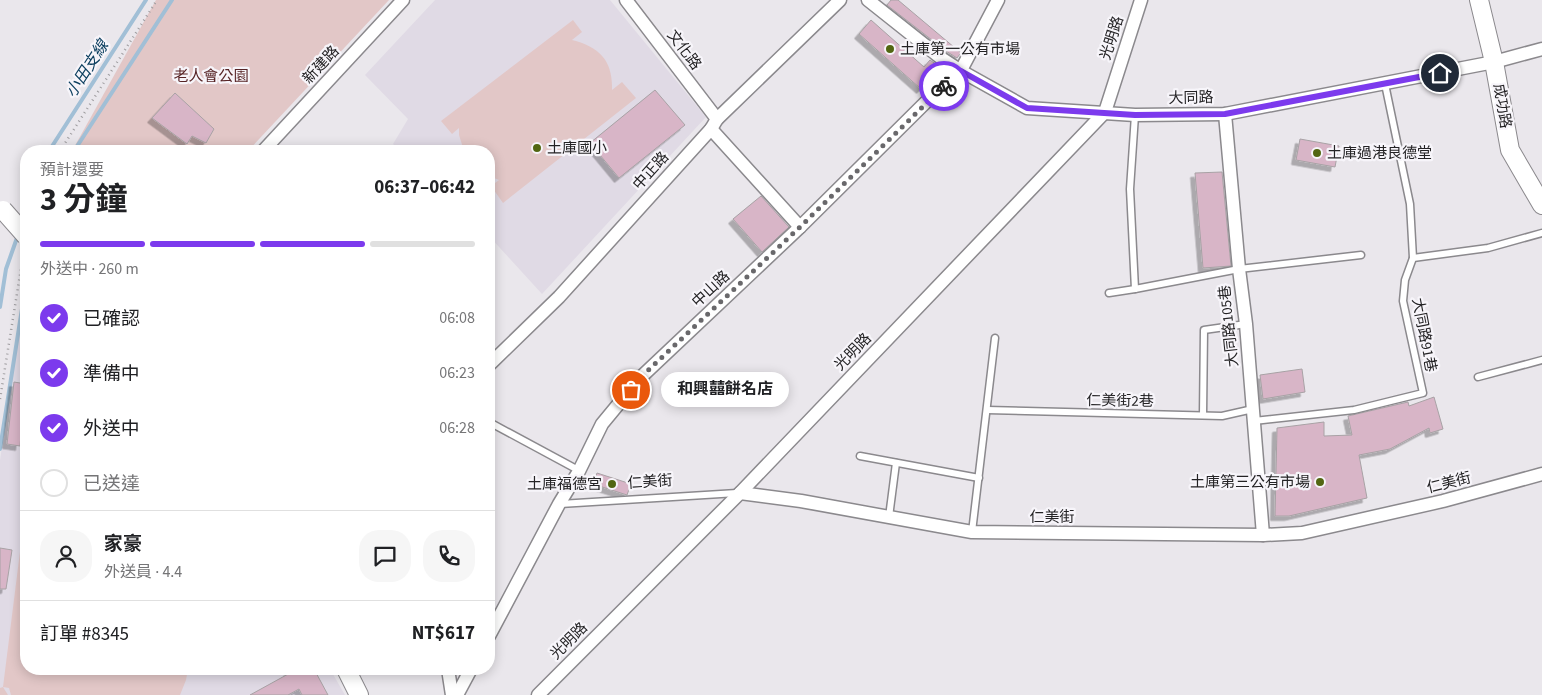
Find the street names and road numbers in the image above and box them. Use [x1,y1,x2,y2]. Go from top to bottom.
street label: 光明路 [1095,13,1129,63]
street label: 文化路 [662,26,706,74]
street label: 新建路 [298,41,344,89]
street label: 成功路 [1488,82,1516,130]
street label: 大同路 [1168,87,1214,109]
street label: 中正路 [628,147,674,195]
street label: 中山路 [687,266,735,312]
street label: 大同路105巷 [1214,284,1244,368]
street label: 大同路91巷 [1407,296,1441,374]
street label: 光明路 [830,329,876,375]
street label: 仁美街2巷 [1086,390,1154,412]
street label: 仁美街 [1425,467,1473,499]
street label: 仁美街 [627,470,673,494]
street label: 仁美街 [1029,507,1075,528]
street label: 光明路 [546,618,592,664]

